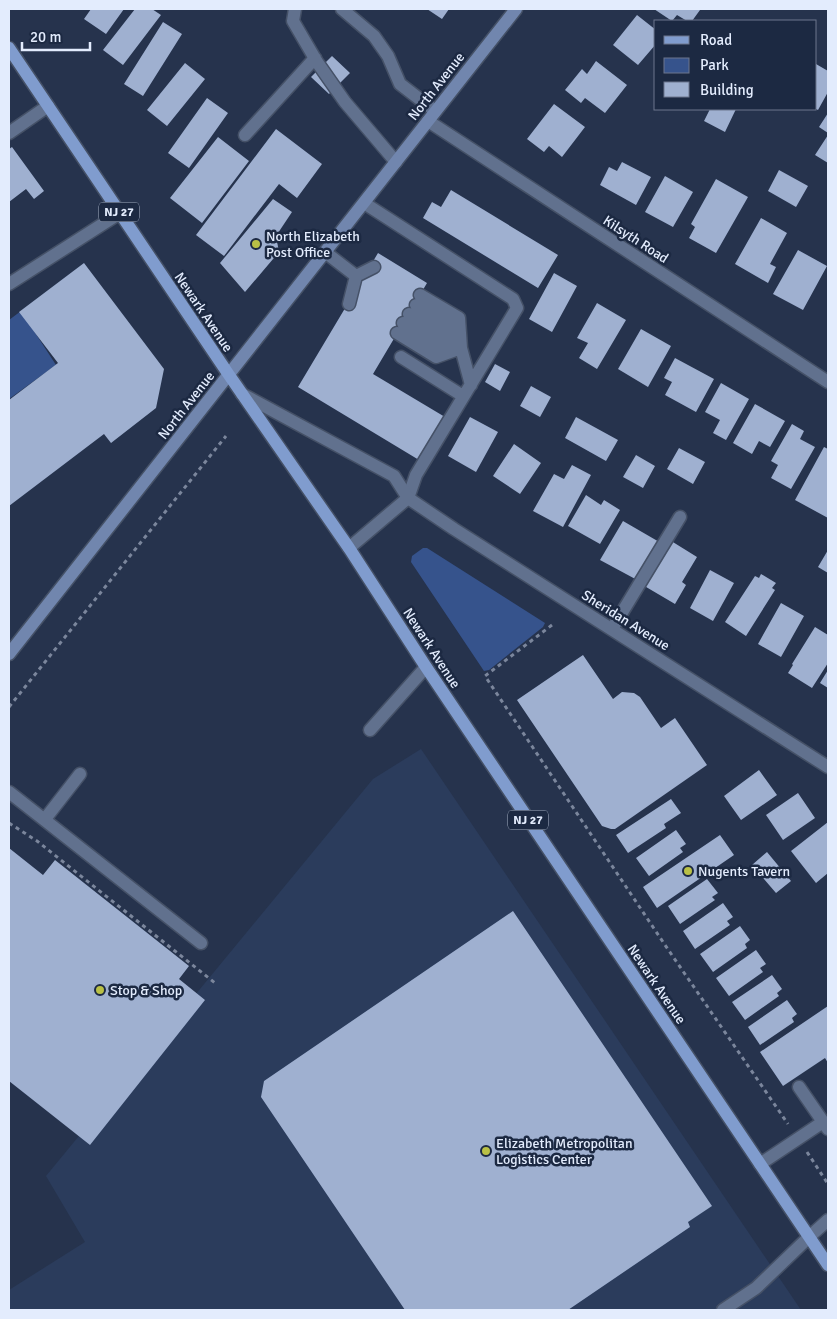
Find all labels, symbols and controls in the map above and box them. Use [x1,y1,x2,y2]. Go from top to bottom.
scale bar [22,20,90,52]
legend [654,20,817,110]
text: 20 m [30,28,61,46]
text: Road [700,31,732,49]
street label: North Avenue [405,49,468,124]
text: Park [700,56,729,74]
text: Building [700,81,754,99]
road number: NJ 27 [99,202,139,222]
street label: Kilsyth Road [600,212,672,267]
place label: North Elizabeth Post Office [266,228,360,261]
marker: North Elizabeth Post Office [250,238,262,250]
street label: Newark Avenue [171,269,236,355]
street label: North Avenue [155,368,218,443]
street label: Sheridan Avenue [579,587,673,654]
street label: Newark Avenue [399,605,464,692]
road number: NJ 27 [508,810,548,830]
place label: Nugents Tavern [698,863,790,880]
marker: Nugents Tavern [682,865,694,877]
street label: Newark Avenue [624,941,689,1027]
place label: Stop & Shop [110,982,182,999]
marker: Stop & Shop [94,984,106,996]
place label: Elizabeth Metropolitan Logistics Center [496,1135,633,1168]
marker: Elizabeth Metropolitan Logistics Center [480,1145,492,1157]

